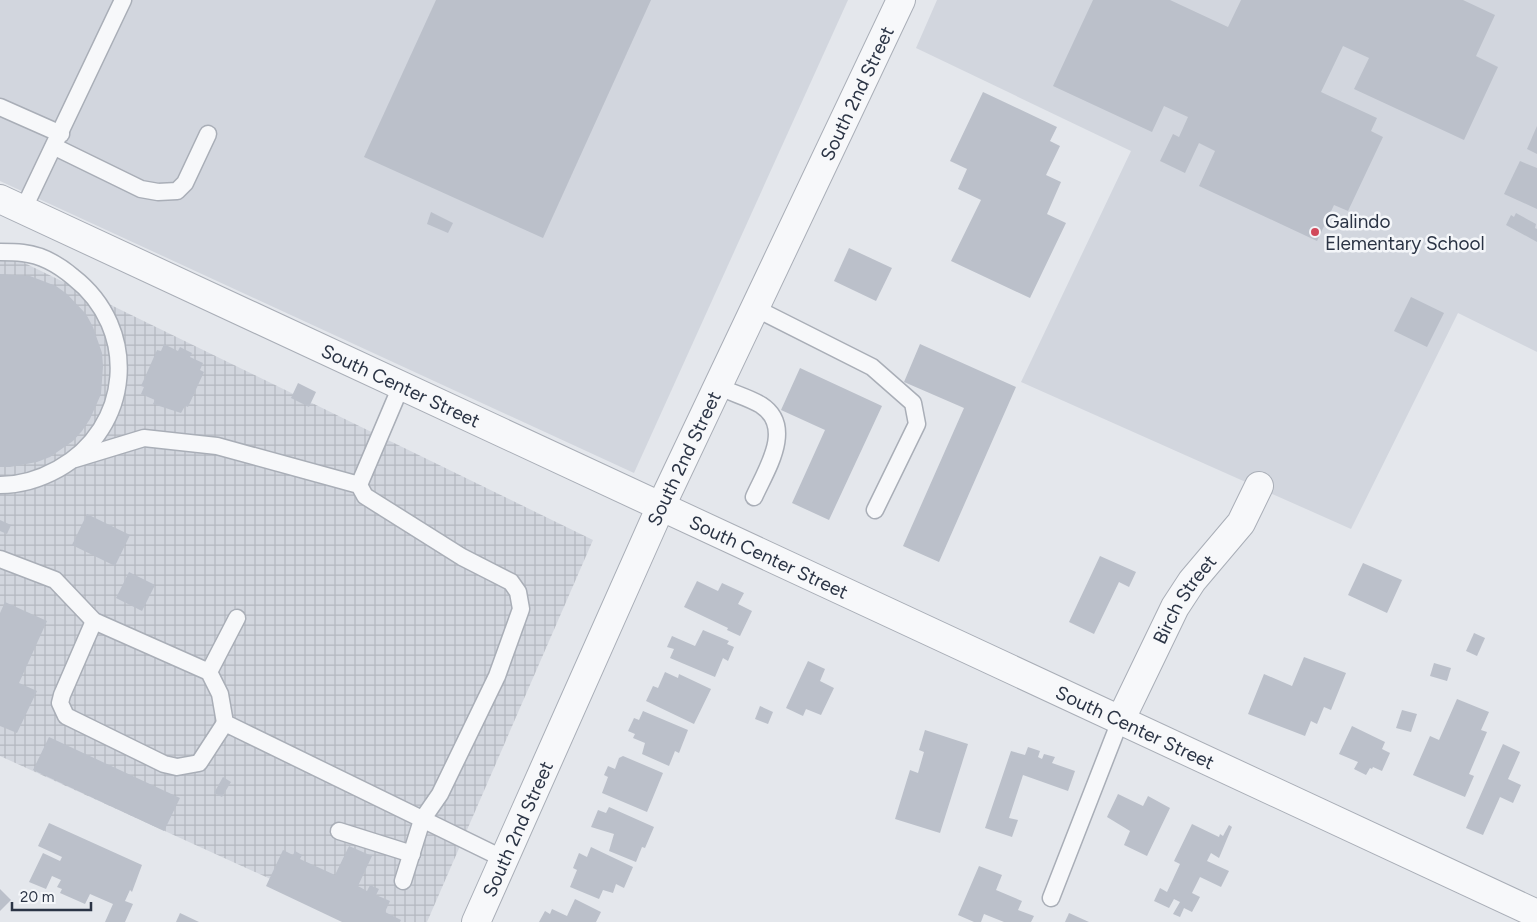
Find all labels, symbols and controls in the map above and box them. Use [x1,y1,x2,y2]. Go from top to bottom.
street label: South 2nd Street [815,22,898,164]
place label: Galindo Elementary School [1325,210,1485,255]
marker: Galindo Elementary School [1309,226,1321,238]
street label: South Center Street [318,339,484,432]
street label: South 2nd Street [642,387,725,529]
street label: South Center Street [686,510,852,603]
street label: Birch Street [1148,550,1221,647]
street label: South Center Street [1052,680,1218,774]
street label: South 2nd Street [477,757,558,900]
scale bar [12,880,91,912]
text: 20 m [20,888,54,906]

